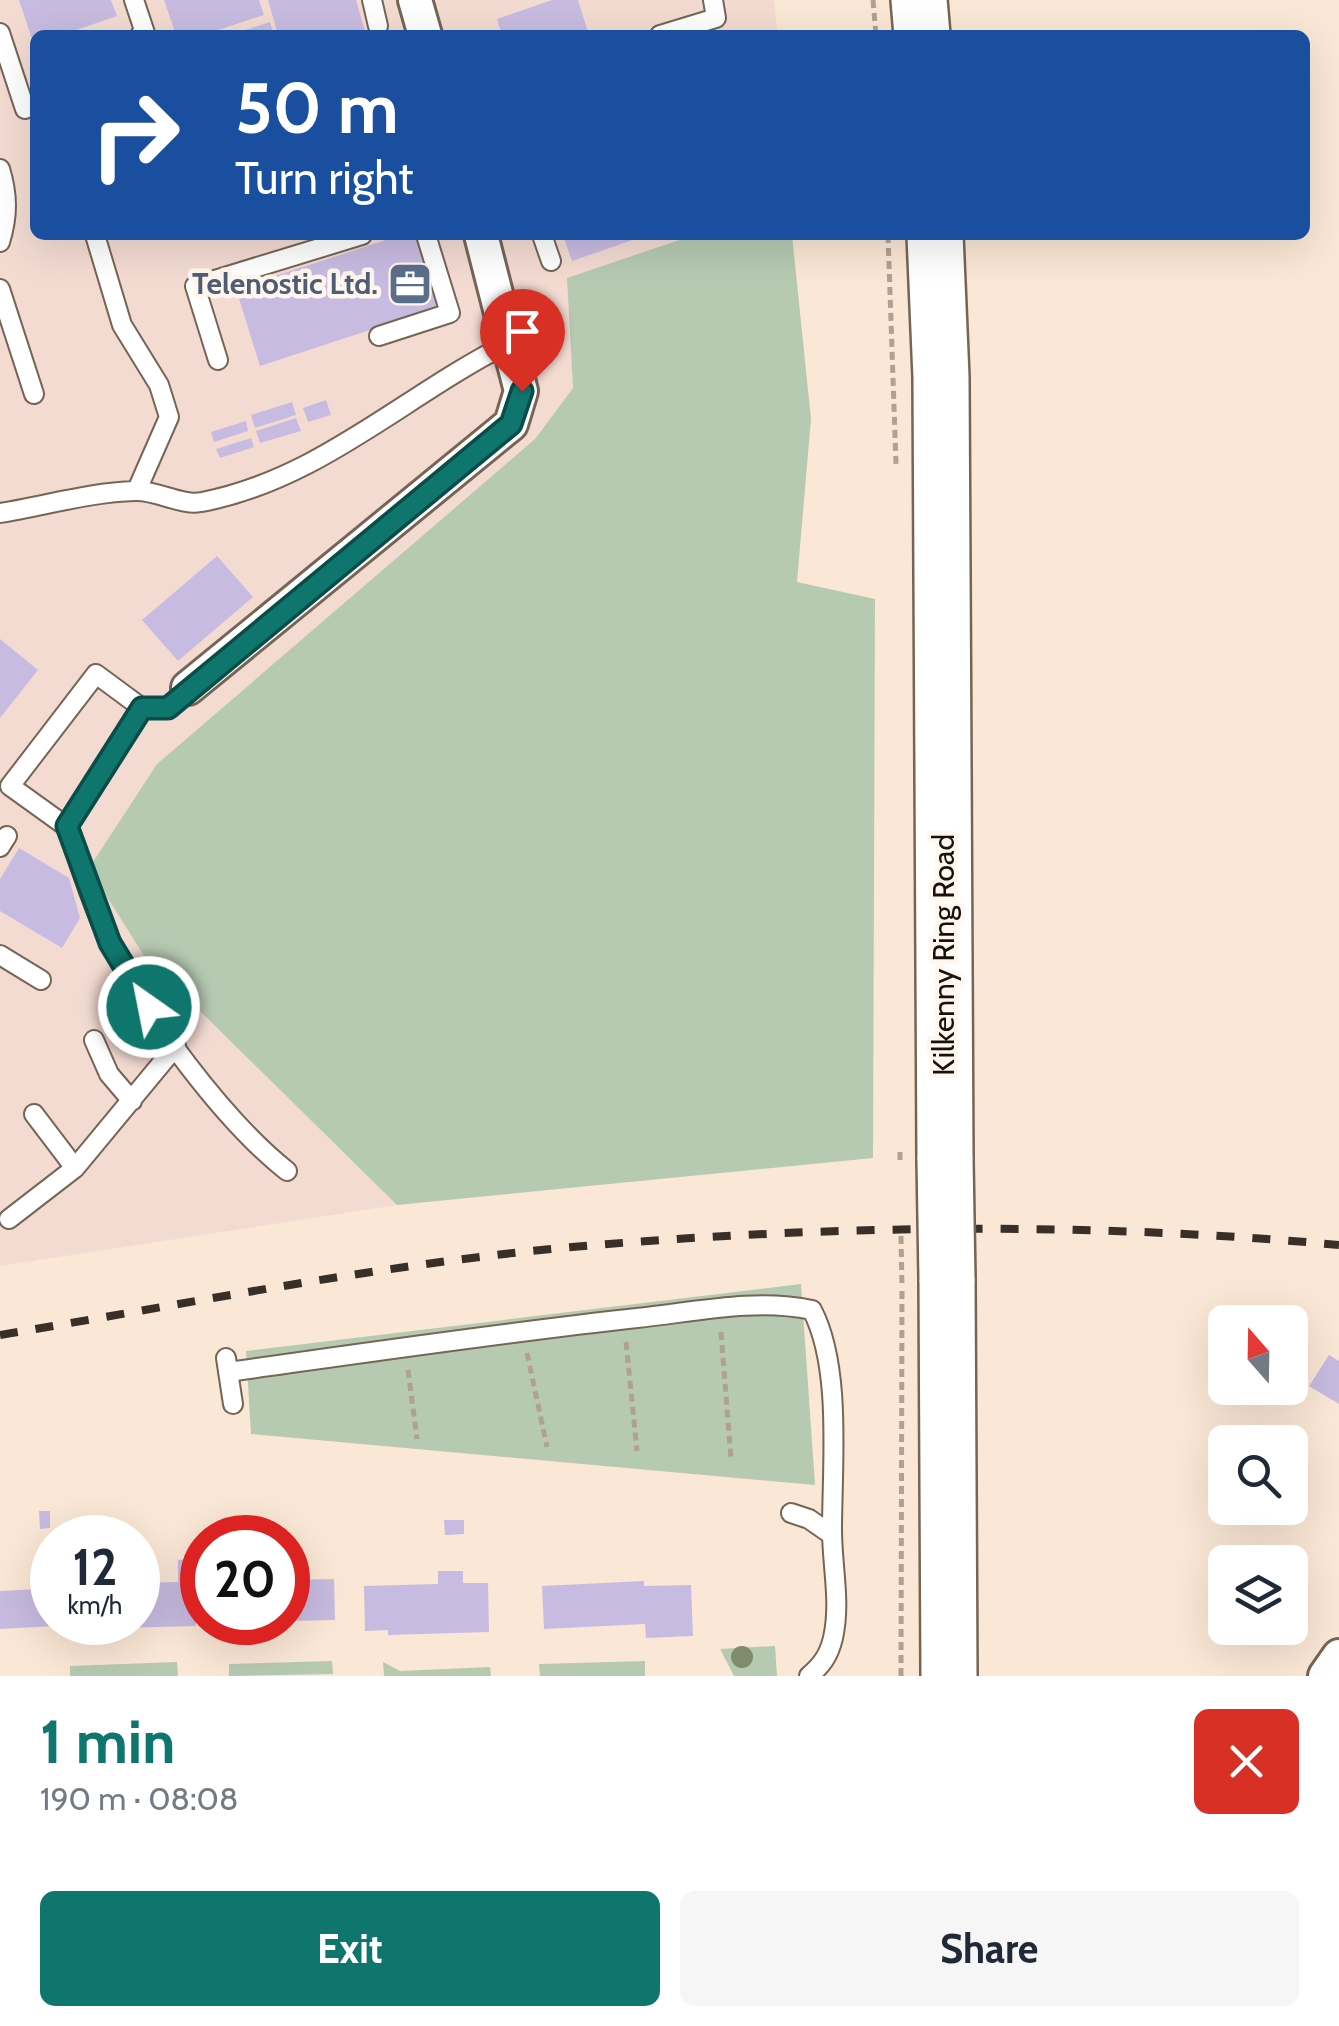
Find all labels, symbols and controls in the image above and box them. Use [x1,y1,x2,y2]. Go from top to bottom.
text: 50 m [235,65,399,151]
icon: right [70,70,200,200]
text: Turn right [235,151,414,205]
office icon: Telenostic Ltd. [387,261,433,307]
place label: Telenostic Ltd. [192,265,378,302]
pin [480,289,565,392]
icon: arrive [495,304,550,359]
street label: Kilkenny Ring Road [925,834,962,1076]
position arrow [97,955,201,1059]
north arrow [1208,1305,1308,1405]
map controls [1208,1305,1308,1645]
button: search [1208,1425,1308,1525]
speed limit sign: 20 [180,1515,310,1645]
text: 12 [73,1537,117,1598]
button: layers [1208,1545,1308,1645]
text: km/h [68,1590,122,1620]
text: 1 min [40,1705,175,1778]
button: close [1194,1709,1299,1814]
text: 190 m · 08:08 [40,1779,238,1818]
button: Exit [40,1891,660,2006]
button: Share [680,1891,1299,2006]

